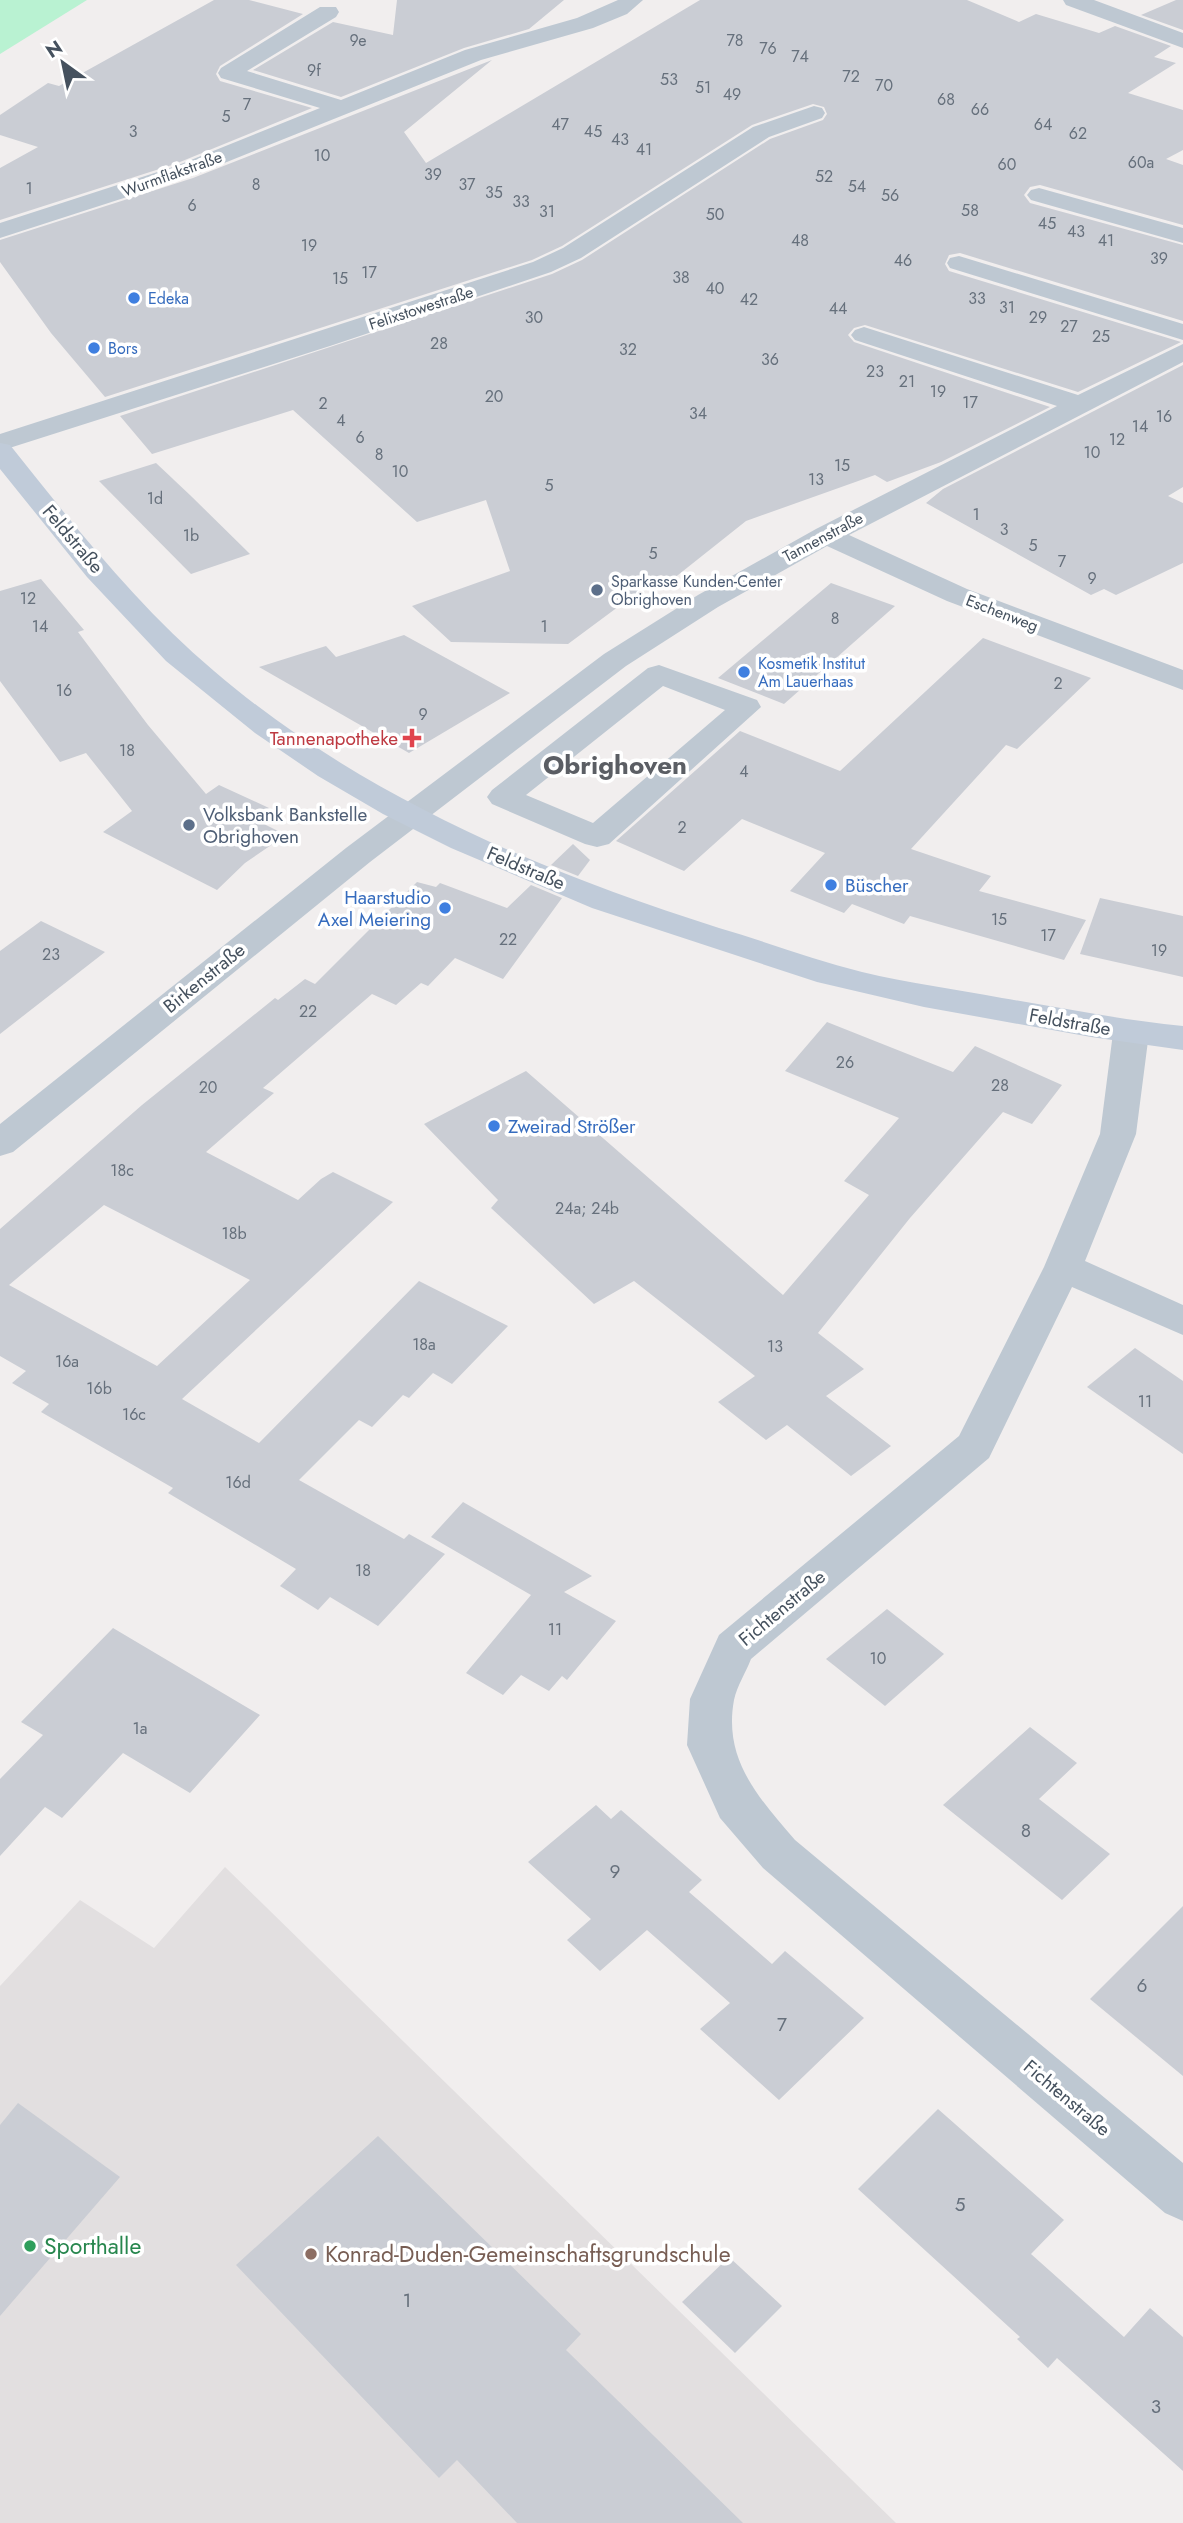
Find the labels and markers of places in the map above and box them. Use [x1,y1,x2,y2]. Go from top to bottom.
place label: Edeka [148,287,189,310]
marker: Edeka [126,290,142,306]
place label: Bors [108,337,138,360]
marker: Bors [86,340,102,356]
place label: Sparkasse Kunden-Center Obrighoven [611,570,783,611]
marker: Sparkasse Kunden-Center Obrighoven [589,582,605,598]
place label: Kosmetik Institut Am Lauerhaas [758,652,865,693]
marker: Kosmetik Institut Am Lauerhaas [736,664,752,680]
place label: Tannenapotheke [270,725,398,752]
marker: Tannenapotheke [404,730,420,746]
place label: Volksbank Bankstelle Obrighoven [203,801,368,850]
marker: Volksbank Bankstelle Obrighoven [181,817,197,833]
place label: Büscher [845,872,909,899]
marker: Büscher [823,877,839,893]
place label: Haarstudio Axel Meiering [318,884,431,933]
marker: Haarstudio Axel Meiering [437,900,453,916]
place label: Zweirad Strößer [508,1113,636,1140]
marker: Zweirad Strößer [486,1118,502,1134]
place label: Sporthalle [44,2229,141,2263]
place label: Konrad-Duden-Gemeinschaftsgrundschule [325,2237,731,2271]
marker: Sporthalle [22,2238,38,2254]
marker: Konrad-Duden-Gemeinschaftsgrundschule [303,2246,319,2262]

